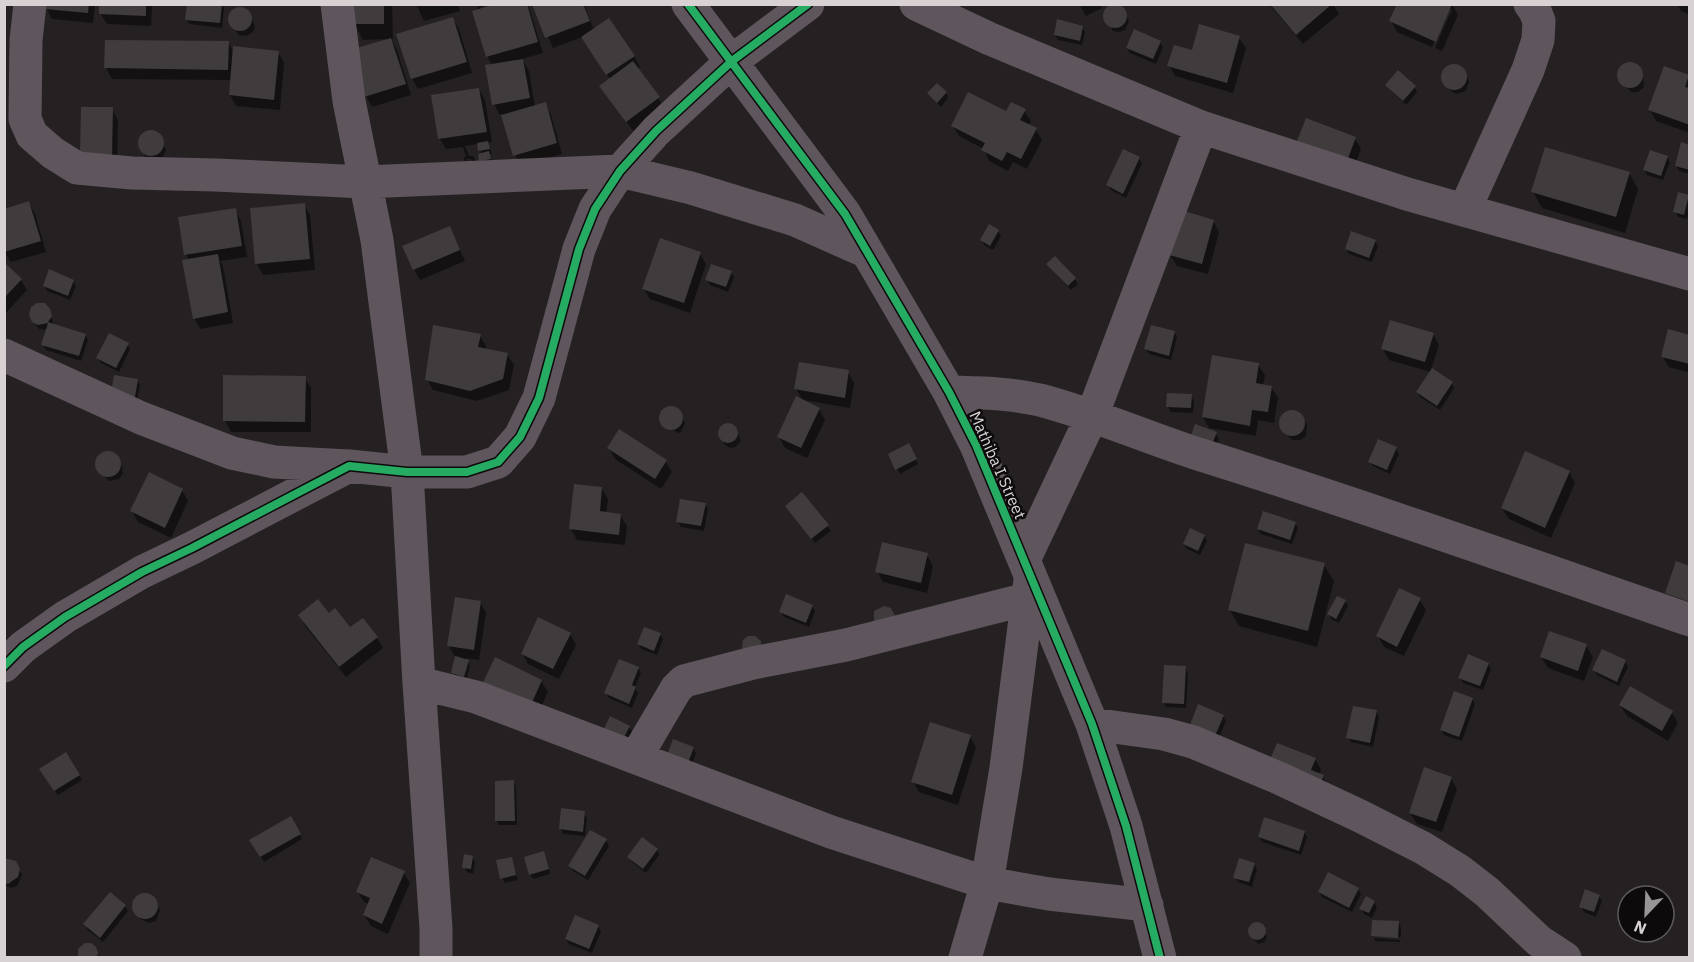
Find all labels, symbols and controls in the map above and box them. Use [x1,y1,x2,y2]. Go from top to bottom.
street label: Mathiba I Street [965,408,1031,522]
north arrow [1616,884,1676,944]
text: N [1631,916,1649,939]

